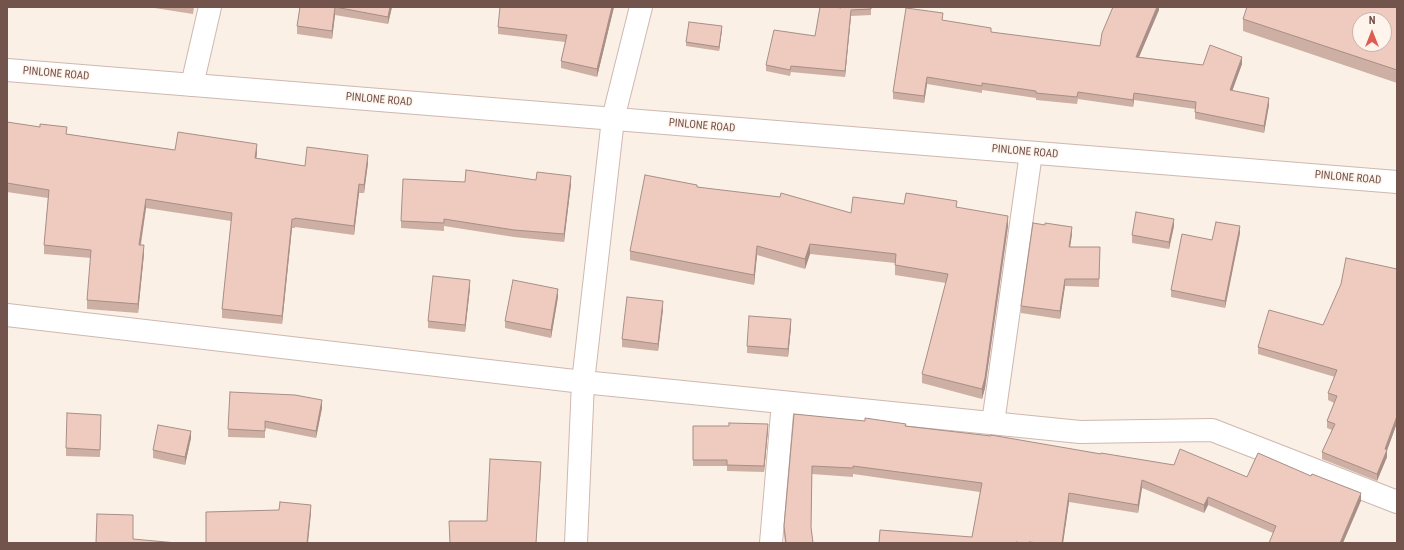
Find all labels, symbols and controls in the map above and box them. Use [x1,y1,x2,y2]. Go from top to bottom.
north arrow [1352,12,1392,52]
text: N [1369,14,1375,27]
street label: PINLONE ROAD [22,65,90,83]
street label: PINLONE ROAD [345,91,413,109]
street label: PINLONE ROAD [668,117,736,135]
street label: PINLONE ROAD [991,143,1059,161]
street label: PINLONE ROAD [1314,169,1382,187]

